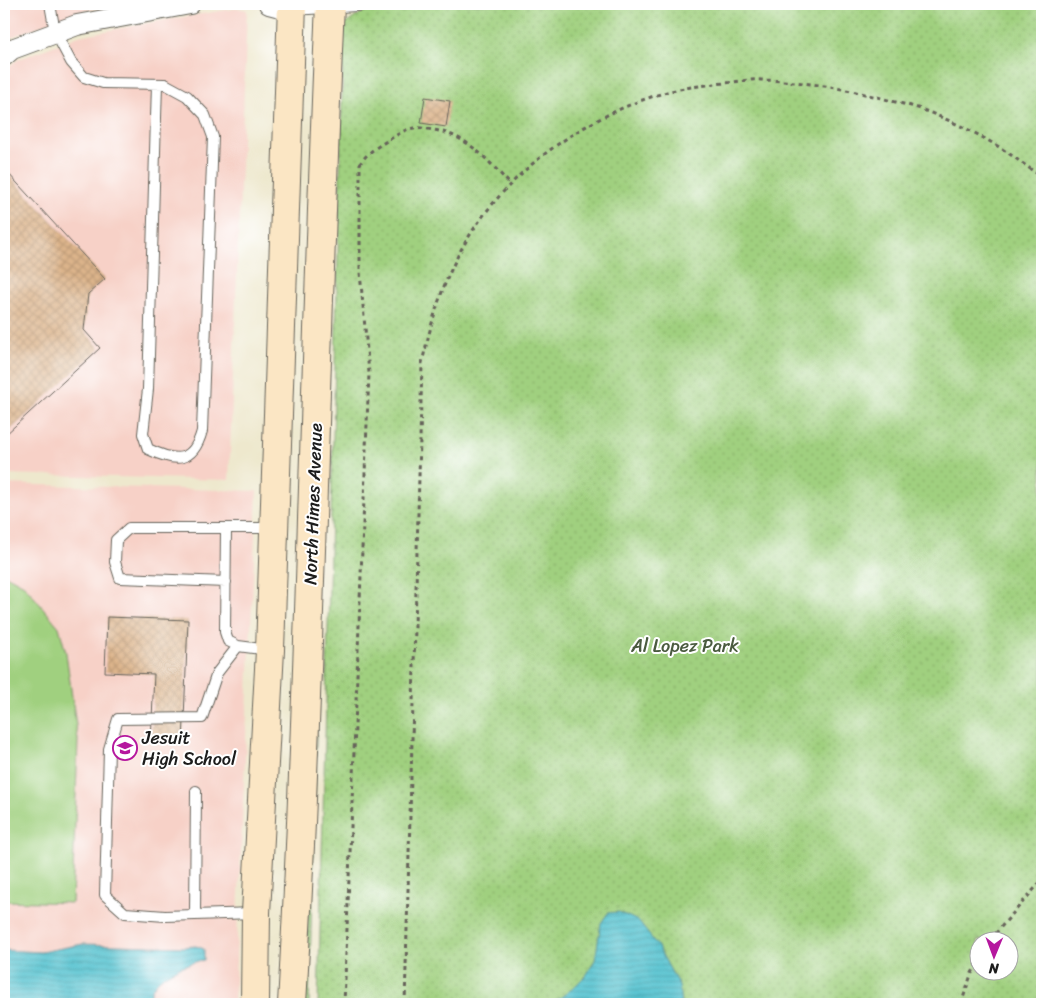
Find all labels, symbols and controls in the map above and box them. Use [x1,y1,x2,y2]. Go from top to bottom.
street label: North Himes Avenue [294,422,332,585]
park label: Al Lopez Park [630,630,739,662]
place label: Jesuit High School [141,722,237,775]
school or university icon: Jesuit High School [112,735,138,761]
north arrow [968,930,1018,980]
text: N [988,956,1000,981]

